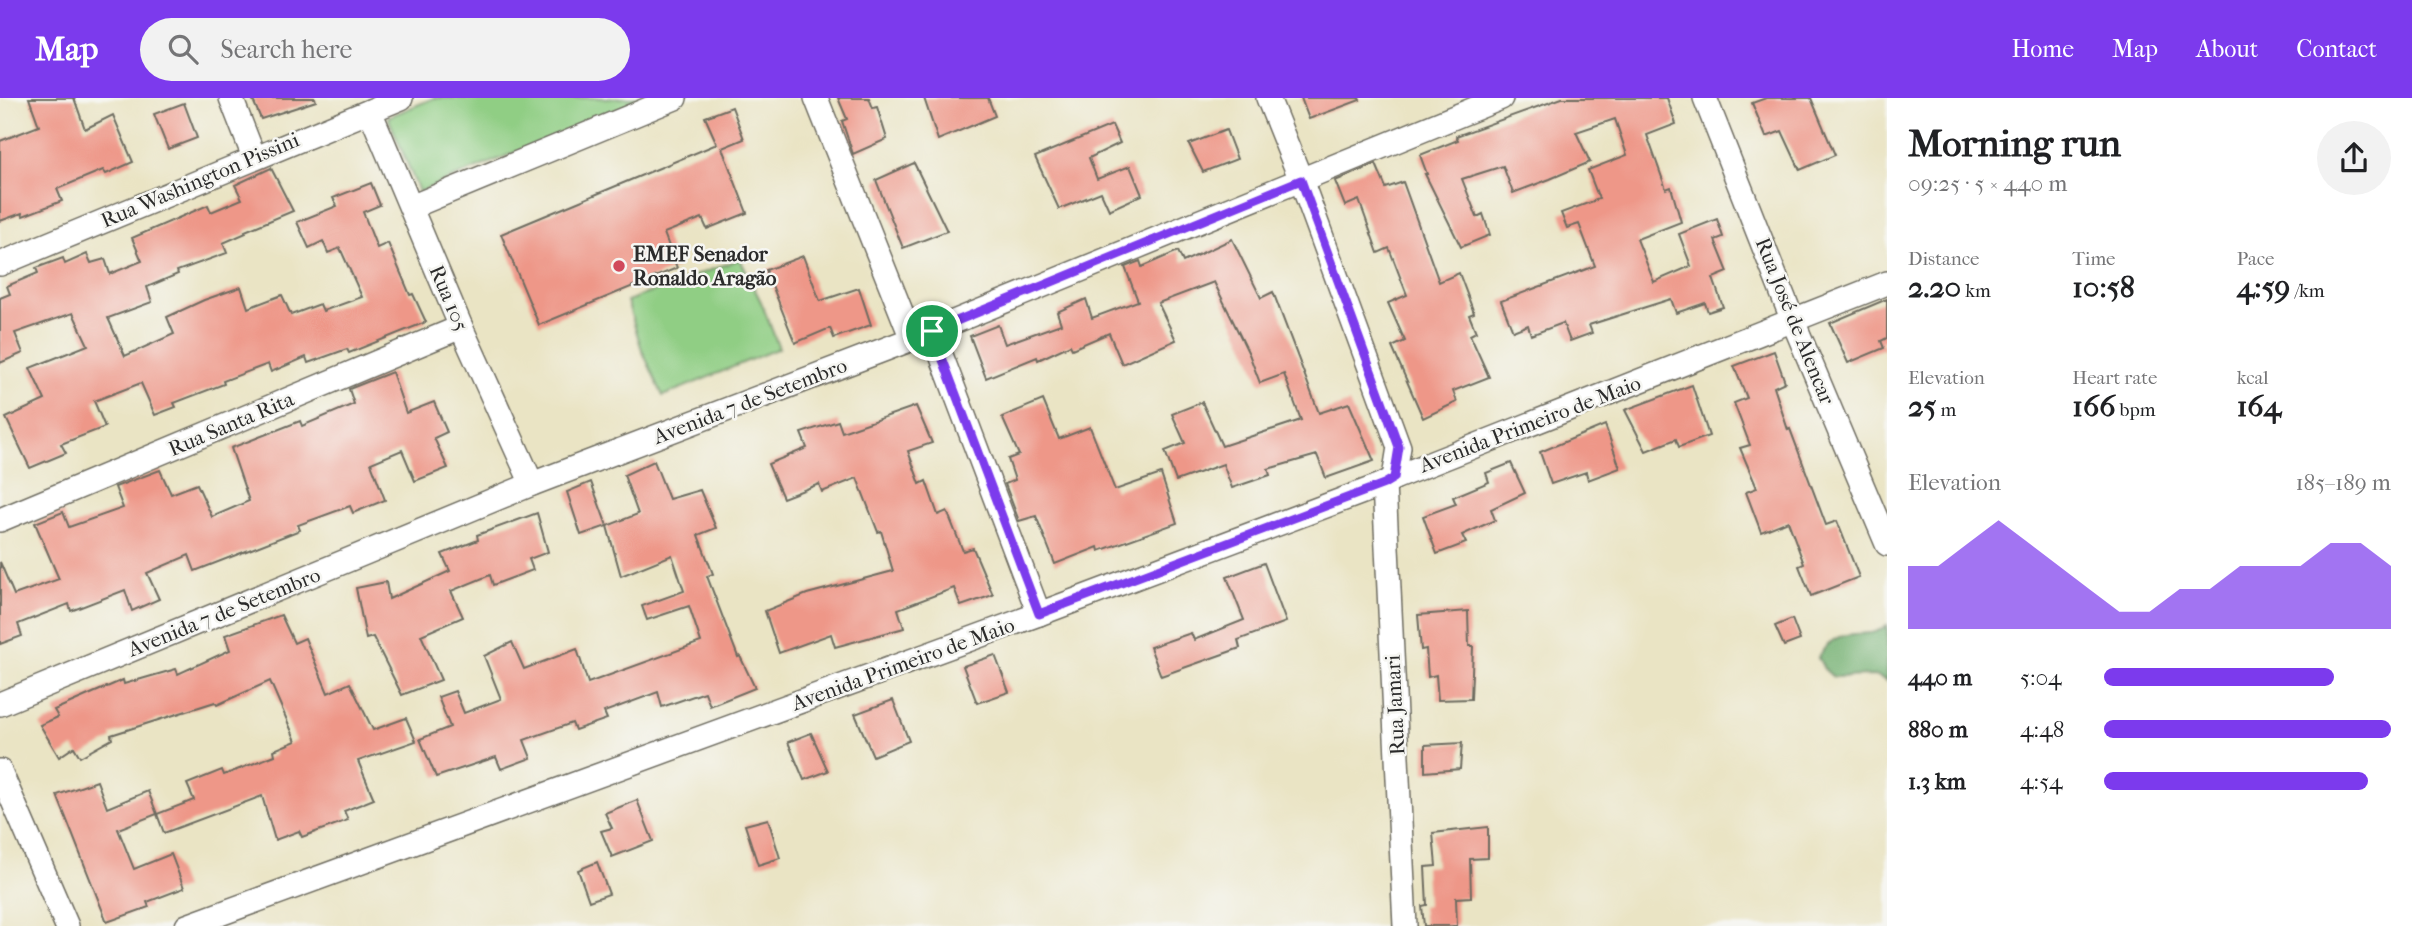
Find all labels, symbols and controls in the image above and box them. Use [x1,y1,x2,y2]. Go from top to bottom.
search box [140,18,630,81]
text: Map [35,30,98,69]
icon: search [164,30,202,68]
text: Search here [220,34,352,65]
text: Home [2012,35,2074,63]
text: Map [2112,35,2158,63]
text: About [2196,35,2258,63]
text: Contact [2296,35,2377,63]
text: Morning run [1908,121,2121,166]
button: share [2317,121,2391,195]
street label: Rua Washington Pissini [97,127,303,233]
text: 09:25 · 5 × 440 m [1908,170,2067,197]
street label: Rua José de Alencar [1751,234,1839,408]
place label: EMEF Senador Ronaldo Aragão [633,242,777,290]
text: Distance [1908,248,1979,270]
text: Time [2072,248,2116,270]
text: Pace [2237,248,2275,270]
marker: EMEF Senador Ronaldo Aragão [611,258,627,274]
street label: Rua 105 [424,262,474,334]
text: 2.20 [1908,270,1961,305]
text: 10:58 [2072,270,2135,305]
text: 4:59 [2237,270,2290,305]
text: km [1961,280,1991,302]
text: /km [2290,280,2325,302]
pin [902,301,962,361]
icon: arrive [913,312,951,350]
street label: Avenida 7 de Setembro [649,353,850,449]
text: Elevation [1908,367,1985,389]
text: Heart rate [2072,367,2157,389]
text: kcal [2237,367,2269,389]
street label: Avenida Primeiro de Maio [1415,371,1644,478]
street label: Rua Santa Rita [165,387,298,461]
text: 25 [1908,389,1936,424]
text: 166 [2072,389,2115,424]
text: 164 [2237,389,2281,424]
text: m [1936,399,1956,421]
text: bpm [2115,399,2155,421]
text: Elevation [1908,469,2001,496]
text: 185–189 m [2295,469,2391,496]
street label: Avenida 7 de Setembro [123,562,324,662]
street label: Avenida Primeiro de Maio [787,613,1018,716]
street label: Rua Jamari [1380,654,1410,756]
text: 440 m [1908,664,1972,691]
text: 5:04 [2020,664,2062,691]
text: 880 m [1908,716,1968,743]
text: 4:48 [2020,716,2064,743]
text: 1.3 km [1908,768,1966,795]
text: 4:54 [2020,768,2063,795]

